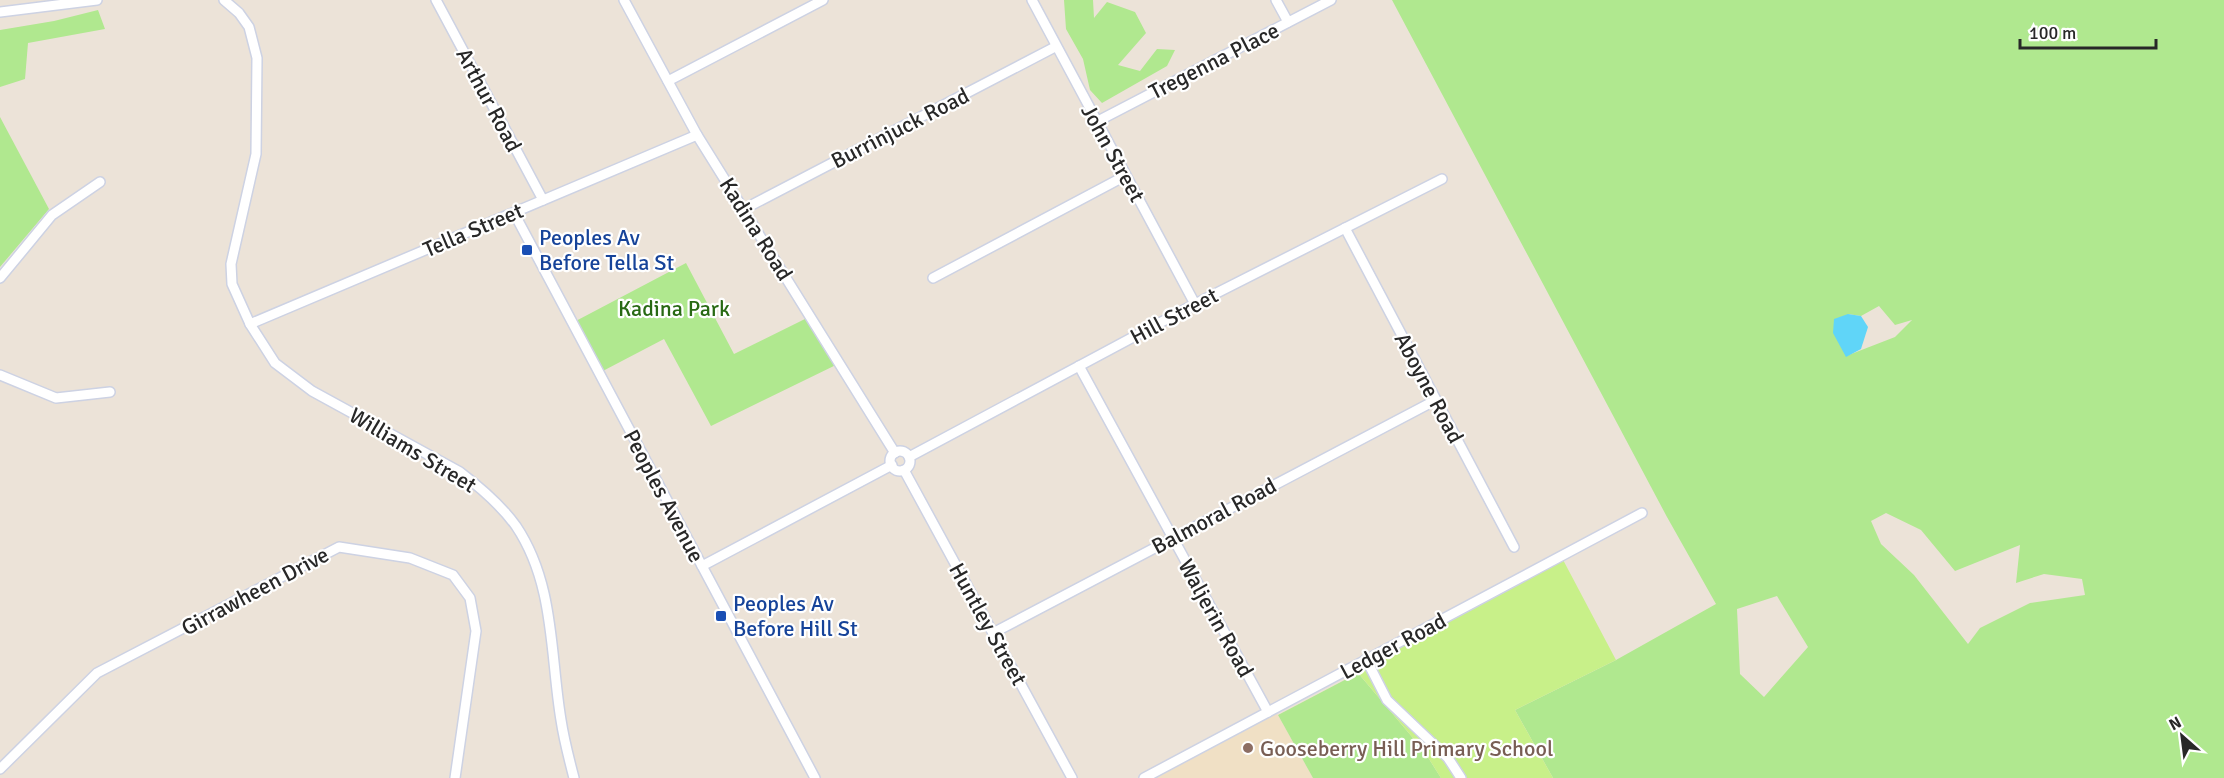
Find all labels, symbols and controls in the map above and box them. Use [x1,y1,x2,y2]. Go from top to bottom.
scale bar [2020,12,2156,50]
street label: Tregenna Place [1144,17,1284,105]
text: 100 m [2029,22,2076,44]
street label: Arthur Road [450,43,528,157]
street label: Burrinjuck Road [826,82,974,174]
street label: John Street [1075,99,1151,207]
street label: Kadina Road [714,172,798,286]
street label: Tella Street [419,197,527,263]
place label: Peoples Av Before Tella St [539,224,674,276]
marker: Peoples Av Before Tella St [520,243,534,257]
street label: Hill Street [1125,281,1223,350]
park label: Kadina Park [618,295,730,322]
street label: Aboyne Road [1389,328,1469,448]
street label: Williams Street [344,401,482,499]
street label: Peoples Avenue [618,425,710,567]
street label: Balmoral Road [1147,472,1281,560]
street label: Girrawheen Drive [177,541,333,641]
street label: Waljerin Road [1172,554,1260,682]
street label: Huntley Street [943,558,1033,690]
place label: Peoples Av Before Hill St [733,590,858,642]
street label: Ledger Road [1335,607,1451,685]
marker: Peoples Av Before Hill St [714,609,728,623]
north arrow [2152,706,2212,766]
text: N [2166,712,2185,735]
place label: Gooseberry Hill Primary School [1260,735,1553,762]
marker: Gooseberry Hill Primary School [1241,741,1255,755]

